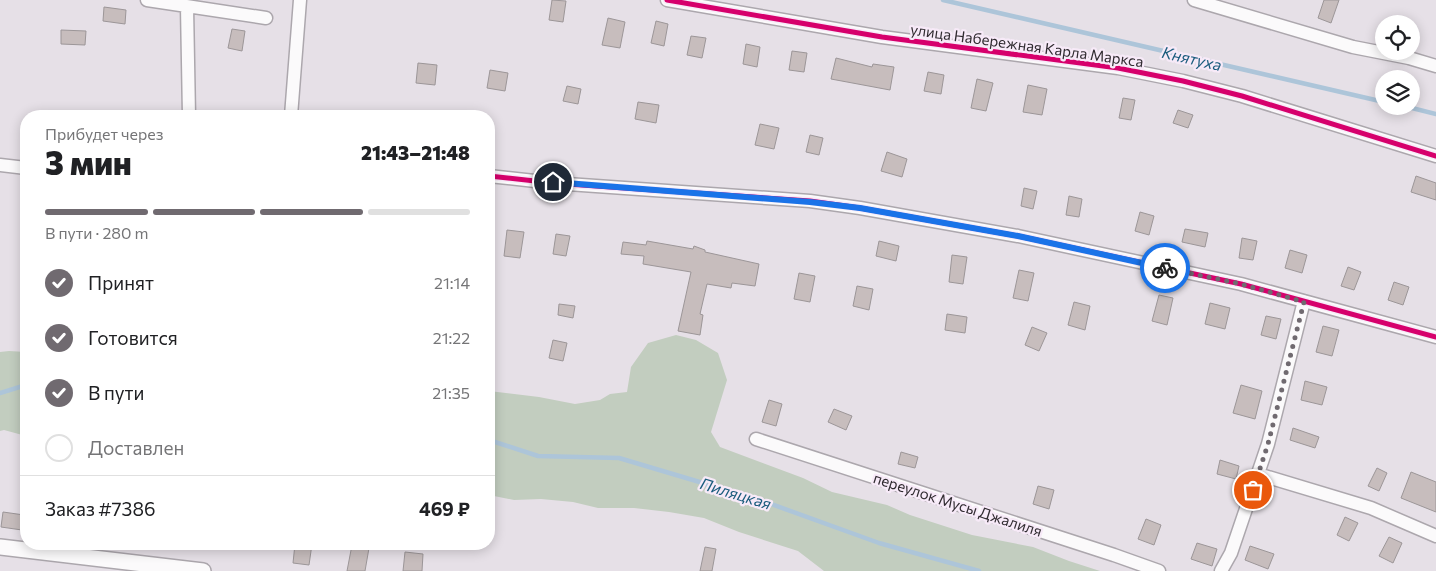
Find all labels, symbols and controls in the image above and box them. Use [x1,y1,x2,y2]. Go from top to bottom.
map controls [1375,15,1420,115]
button: locate [1375,15,1420,60]
street label: улица Набережная Карла Маркса [909,20,1145,70]
water label: Княтуха [1160,42,1224,74]
button: layers [1375,70,1420,115]
text: Прибудет через [45,124,164,143]
text: 21:43–21:48 [361,141,470,164]
text: 3 мин [45,142,132,182]
pin [532,161,574,203]
icon: home [539,168,567,196]
text: В пути · 280 m [45,223,148,242]
courier [1140,243,1190,293]
icon: bike [1151,254,1179,282]
icon: check [45,269,73,297]
text: Принят [88,271,154,294]
text: 21:14 [434,273,470,292]
icon: check [45,324,73,352]
text: Готовится [88,326,178,349]
text: 21:22 [433,328,470,347]
icon: check [45,379,73,407]
text: В пути [88,381,144,404]
text: 21:35 [432,383,470,402]
text: Доставлен [88,436,184,459]
street label: переулок Мусы Джалиля [871,468,1045,540]
pin [1232,469,1274,511]
water label: Пиляцкая [698,473,774,513]
icon: bag [1239,476,1267,504]
text: Заказ #7386 [45,497,156,520]
text: 469 ₽ [419,497,470,520]

